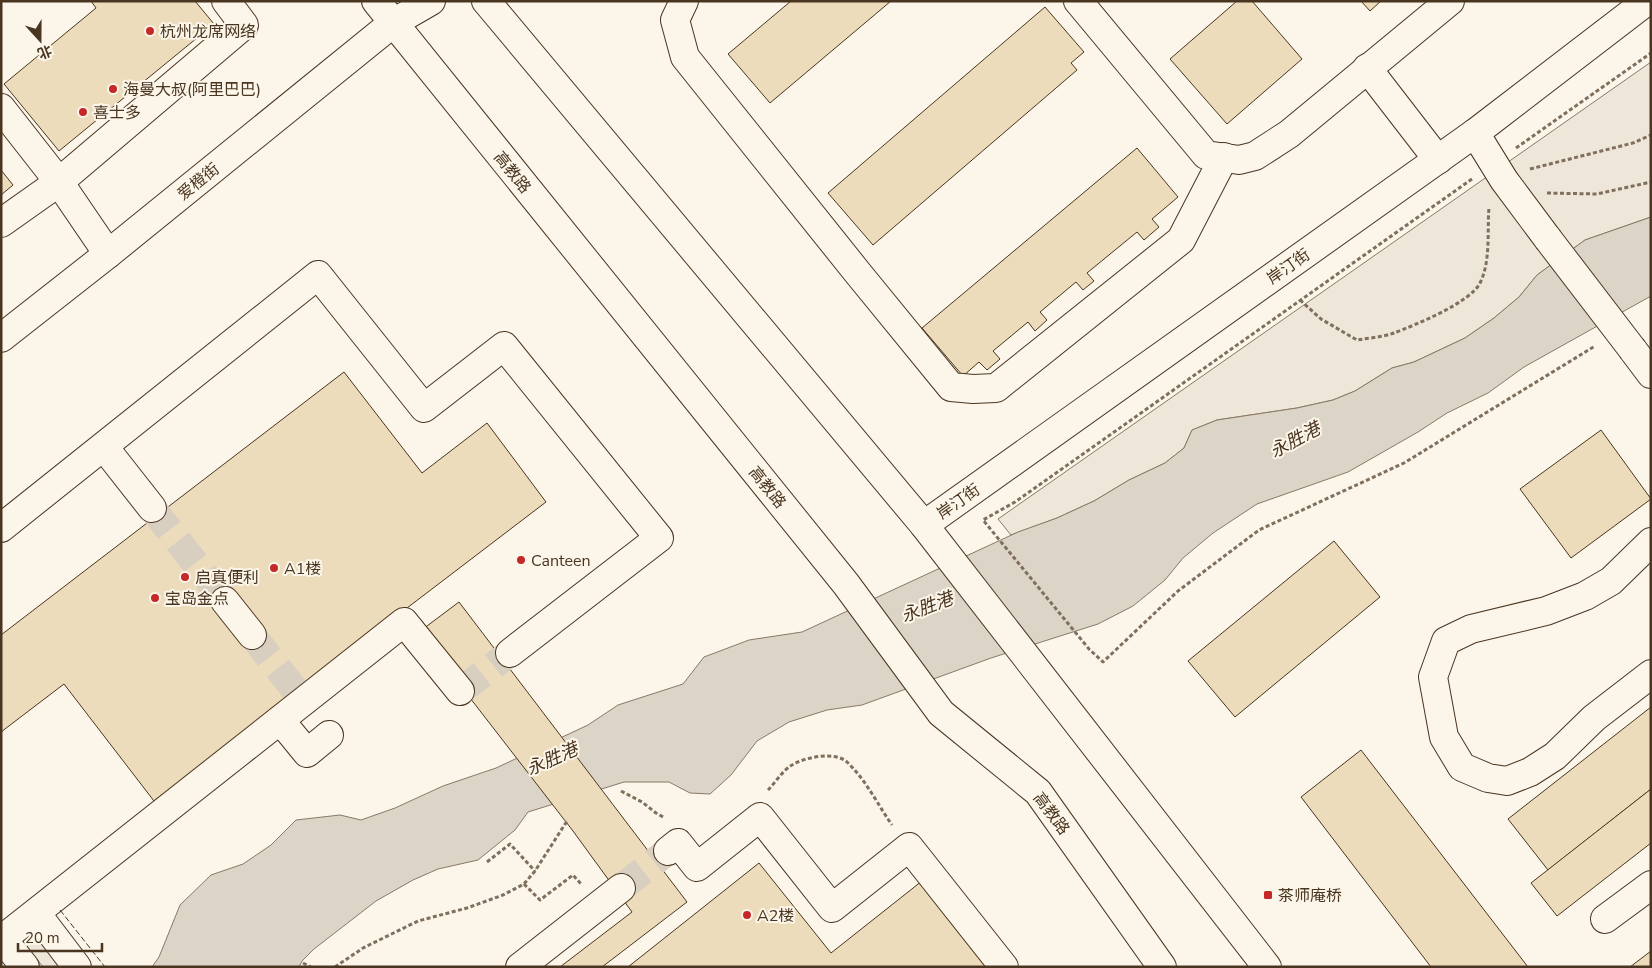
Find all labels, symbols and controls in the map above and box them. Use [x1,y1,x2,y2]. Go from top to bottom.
north arrow [15,15,65,65]
place label: 杭州龙席网络 [160,21,256,43]
marker: 杭州龙席网络 [144,25,156,37]
text: 北 [35,40,54,63]
place label: 海曼大叔(阿里巴巴) [123,79,261,101]
marker: 海曼大叔(阿里巴巴) [107,83,119,95]
place label: 喜士多 [93,102,141,124]
marker: 喜士多 [77,106,89,118]
street label: 高教路 [489,147,536,198]
street label: 爱橙街 [173,158,224,205]
street label: 岸汀街 [1263,244,1315,290]
water label: 永胜港 [1266,415,1327,463]
street label: 高教路 [744,462,791,513]
street label: 岸汀街 [933,479,985,525]
place label: Canteen [531,550,591,572]
marker: Canteen [515,554,527,566]
place label: A1楼 [284,558,321,580]
marker: A1楼 [268,562,280,574]
place label: 启真便利 [195,567,259,589]
marker: 启真便利 [179,571,191,583]
water label: 永胜港 [897,585,959,628]
place label: 宝岛金点 [165,588,229,610]
marker: 宝岛金点 [149,592,161,604]
water label: 永胜港 [522,736,584,781]
street label: 高教路 [1028,788,1074,839]
place label: 茶师庵桥 [1278,885,1342,907]
marker: 茶师庵桥 [1262,889,1274,901]
place label: A2楼 [757,905,794,927]
marker: A2楼 [741,909,753,921]
scale bar [18,920,101,952]
text: 20 m [25,928,60,948]

